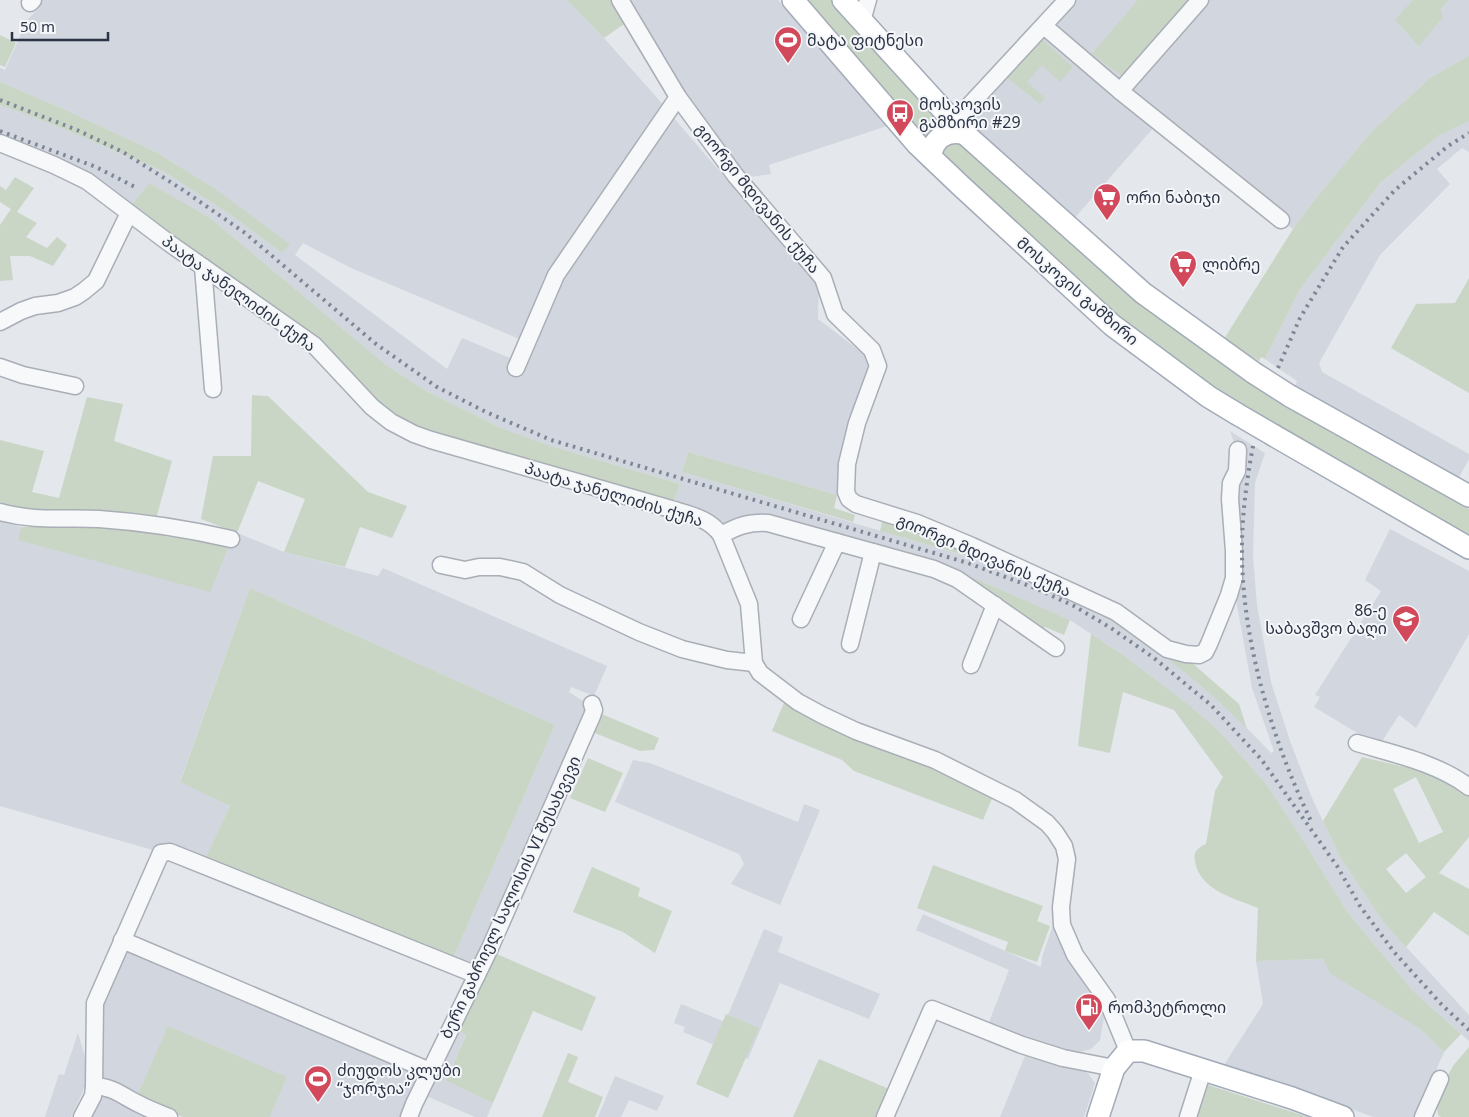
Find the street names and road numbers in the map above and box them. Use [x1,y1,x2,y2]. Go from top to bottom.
street label: გიორგი მდივანის ქუჩა [691,118,825,278]
street label: პაატა ჯანელიძის ქუჩა [157,230,321,356]
street label: მოსკოვის გამზირი [1012,232,1144,350]
street label: პაატა ჯანელიძის ქუჩა [522,456,706,532]
street label: გიორგი მდივანის ქუჩა [894,508,1074,602]
street label: ბერი გაბრიელ სალოსის VI შესახვევი [435,752,585,1042]

